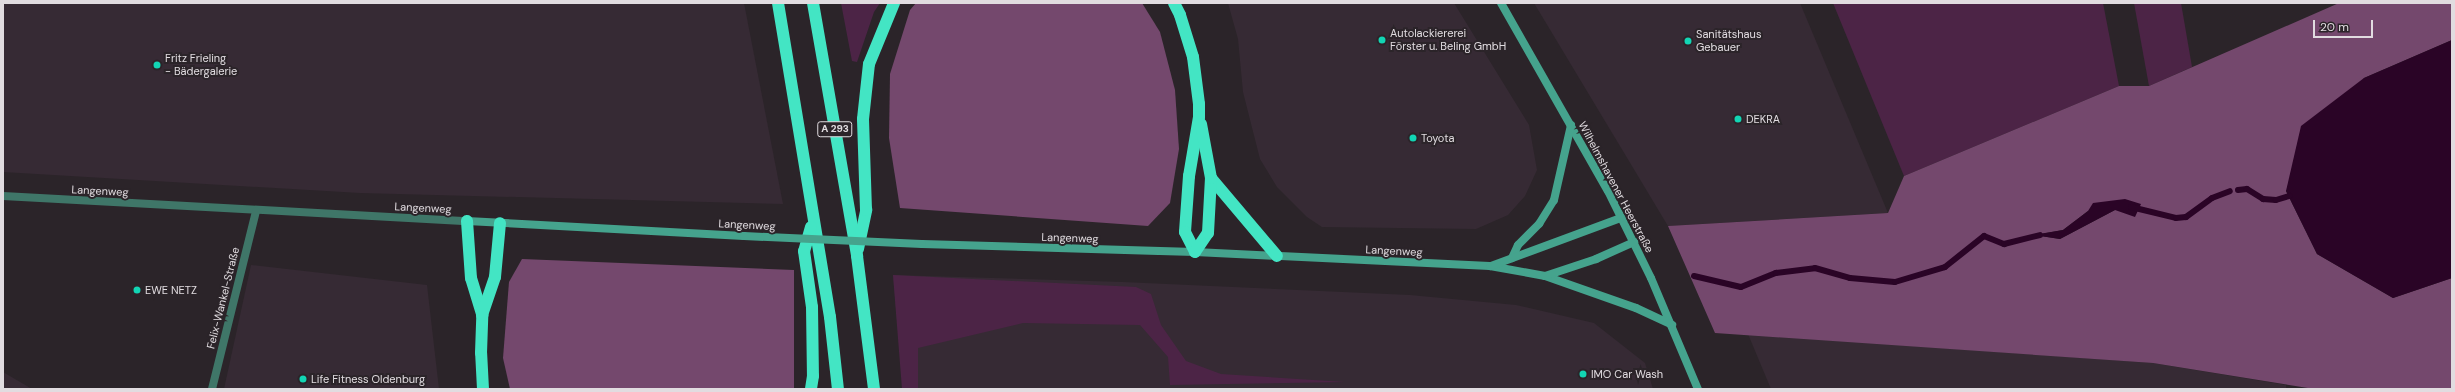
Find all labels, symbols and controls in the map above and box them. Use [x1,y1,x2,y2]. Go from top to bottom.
scale bar [2315,12,2375,38]
text: 20 m [2320,19,2349,35]
place label: Autolackiererei Förster u. Beling GmbH [1390,27,1506,53]
place label: Sanitätshaus Gebauer [1696,28,1761,54]
marker: Autolackiererei Förster u. Beling GmbH [1377,35,1387,45]
marker: Sanitätshaus Gebauer [1683,36,1693,46]
place label: Fritz Frieling - Bädergalerie [165,52,237,78]
marker: Fritz Frieling - Bädergalerie [152,60,162,70]
place label: DEKRA [1746,112,1780,126]
marker: DEKRA [1733,114,1743,124]
street label: Wilhelmshavener Heerstraße [1576,119,1656,255]
road number: A 293 [817,121,853,137]
place label: Toyota [1421,131,1454,145]
marker: Toyota [1408,133,1418,143]
street label: Langenweg [71,183,129,199]
street label: Langenweg [394,200,452,216]
street label: Langenweg [718,217,776,233]
street label: Langenweg [1041,230,1099,246]
street label: Langenweg [1365,243,1423,259]
street label: Felix-Wankel-Straße [204,246,242,350]
place label: EWE NETZ [145,283,197,297]
marker: EWE NETZ [132,285,142,295]
place label: IMO Car Wash [1591,367,1663,381]
marker: IMO Car Wash [1578,369,1588,379]
place label: Life Fitness Oldenburg [311,372,425,386]
marker: Life Fitness Oldenburg [298,374,308,384]

